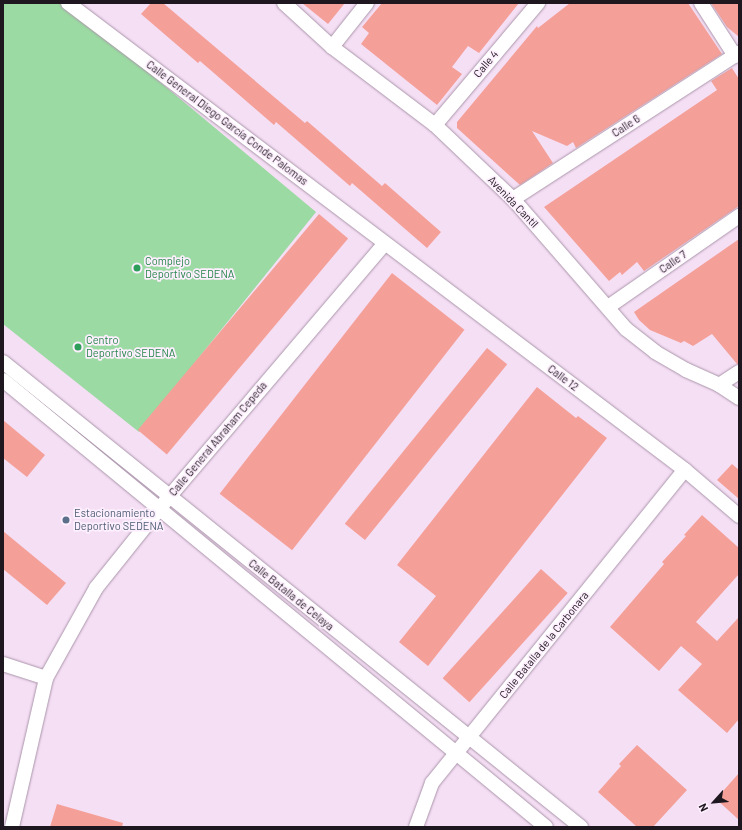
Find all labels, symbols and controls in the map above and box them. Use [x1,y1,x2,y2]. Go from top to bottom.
street label: Calle 4 [471,48,501,80]
street label: Calle General Diego García Conde Palomas [144,58,310,188]
street label: Calle 6 [609,112,643,140]
street label: Avenida Cantíl [485,173,541,231]
street label: Calle 7 [657,248,689,276]
place label: Complejo Deportivo SEDENA [145,255,234,281]
marker: Complejo Deportivo SEDENA [132,263,142,273]
place label: Centro Deportivo SEDENA [86,334,175,360]
marker: Centro Deportivo SEDENA [73,342,83,352]
street label: Calle 12 [545,362,581,394]
street label: Calle General Abraham Cepeda [166,379,270,499]
place label: Estacionamiento Deportivo SEDENA [74,507,163,533]
marker: Estacionamiento Deportivo SEDENA [61,515,71,525]
street label: Calle Batalla de Celaya [246,557,336,633]
street label: Calle Batalla de la Carbonara [497,589,591,701]
north arrow [694,782,734,822]
text: N [695,801,710,814]

